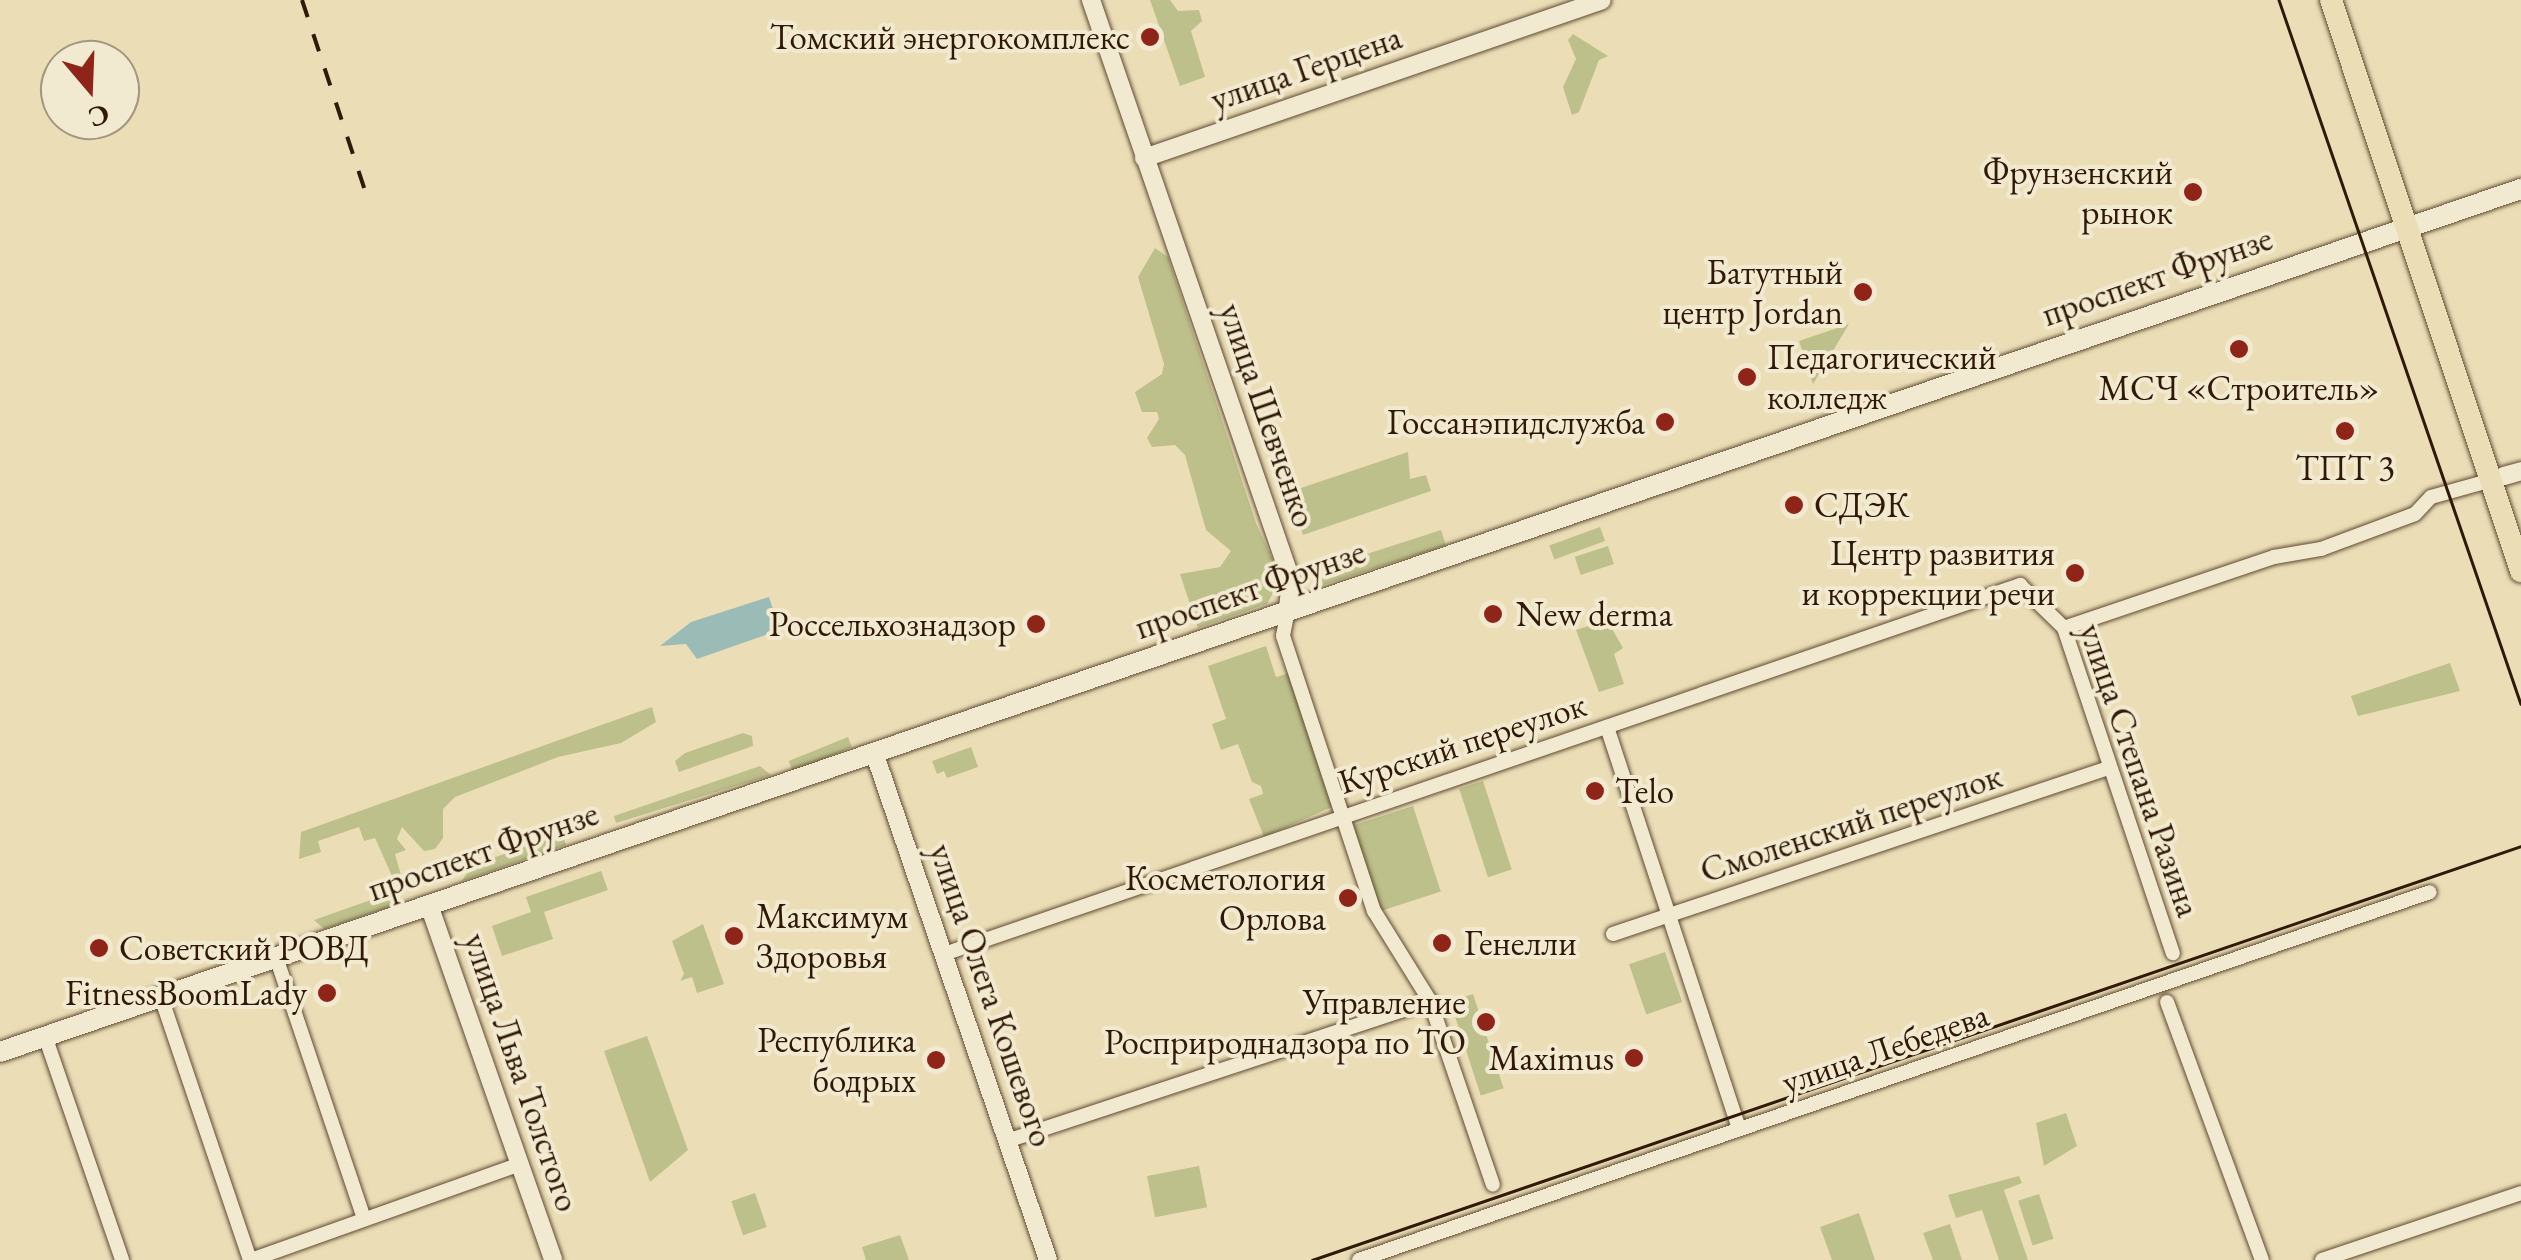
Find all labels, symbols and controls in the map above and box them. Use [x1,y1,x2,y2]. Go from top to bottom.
place label: Томский энергокомплекс [770,16,1130,58]
street label: улица Герцена [1205,16,1407,120]
marker: Томский энергокомплекс [1139,26,1161,48]
north arrow [40,40,140,140]
text: С [84,96,114,137]
place label: Фрунзенский рынок [1983,151,2173,233]
marker: Фрунзенский рынок [2182,181,2204,203]
street label: проспект Фрунзе [2036,217,2278,335]
place label: Батутный центр Jordan [1663,251,1843,333]
marker: Батутный центр Jordan [1852,281,1874,303]
street label: улица Шевченко [1210,298,1326,532]
place label: Педагогический колледж [1767,336,1996,418]
marker: МСЧ «Строитель» [2226,336,2252,362]
marker: Педагогический колледж [1736,366,1758,388]
place label: МСЧ «Строитель» [2099,367,2379,409]
place label: Госсанэпидслужба [1387,401,1645,443]
marker: Госсанэпидслужба [1654,411,1676,433]
marker: ТПТ 3 [2334,420,2356,442]
place label: ТПТ 3 [2295,447,2395,489]
place label: СДЭК [1814,484,1909,526]
marker: СДЭК [1783,494,1805,516]
street label: проспект Фрунзе [1129,530,1371,648]
place label: Центр развития и коррекции речи [1802,532,2055,614]
marker: Центр развития и коррекции речи [2064,562,2086,584]
place label: New derma [1516,593,1673,635]
marker: New derma [1480,601,1506,627]
place label: Россельхознадзор [769,603,1016,645]
marker: Россельхознадзор [1025,613,1047,635]
street label: улица Степана Разина [2070,618,2210,922]
street label: Курский переулок [1333,683,1591,803]
street label: Смоленский переулок [1695,754,2007,892]
place label: Telo [1615,770,1674,812]
marker: Telo [1584,780,1606,802]
street label: проспект Фрунзе [362,792,604,910]
street label: улица Олега Кошевого [920,838,1064,1152]
place label: Косметология Орлова [1125,857,1326,939]
marker: Косметология Орлова [1335,885,1361,911]
place label: Максимум Здоровья [756,895,908,977]
place label: Генелли [1464,922,1577,964]
marker: Максимум Здоровья [721,923,747,949]
place label: Советский РОВД [119,927,369,969]
street label: улица Льва Толстого [455,927,589,1217]
marker: Генелли [1429,930,1455,956]
marker: Советский РОВД [88,937,110,959]
place label: FitnessBoomLady [65,972,307,1014]
place label: Управление Росприроднадзора по ТО [1104,981,1466,1063]
marker: FitnessBoomLady [316,982,338,1004]
street label: улица Лебедева [1776,993,1994,1103]
marker: Управление Росприроднадзора по ТО [1475,1011,1497,1033]
place label: Республика бодрых [757,1019,916,1101]
place label: Maximus [1489,1037,1614,1079]
marker: Maximus [1623,1047,1645,1069]
marker: Республика бодрых [925,1049,947,1071]

